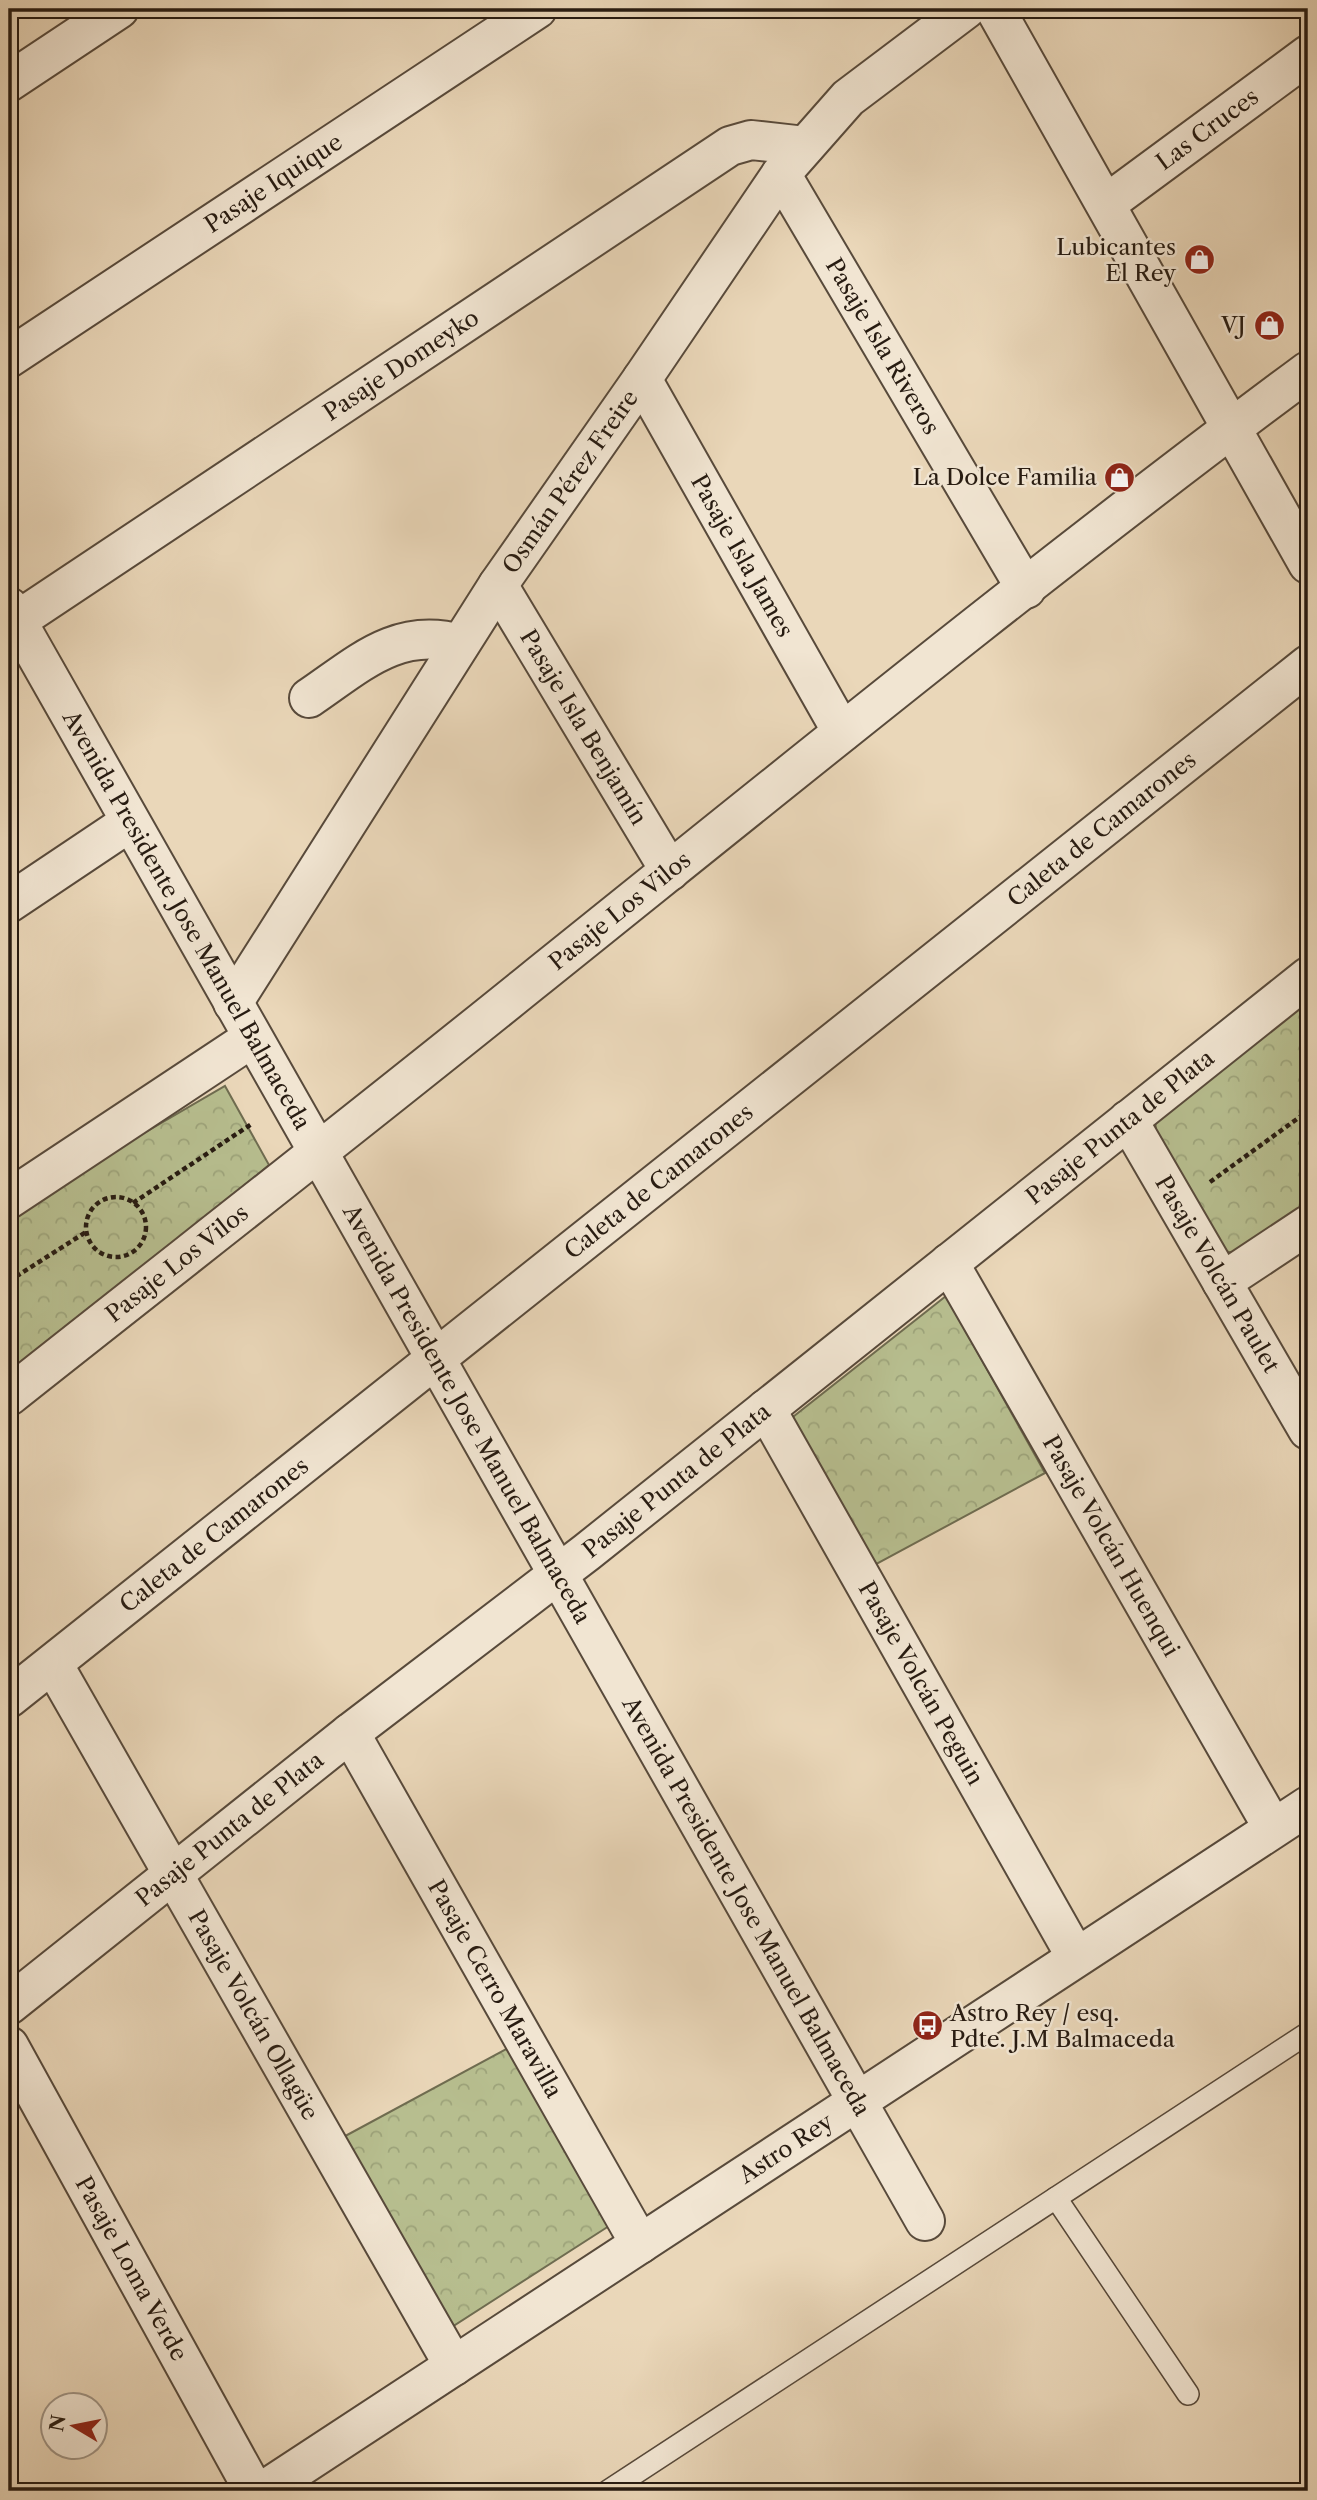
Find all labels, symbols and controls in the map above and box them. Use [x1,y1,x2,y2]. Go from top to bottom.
street label: Las Cruces [1151,82,1264,176]
street label: Pasaje Iquique [199,128,347,239]
place label: Lubicantes El Rey [1056,233,1176,287]
shop icon: Lubicantes El Rey [1182,243,1216,277]
street label: Pasaje Isla Riveros [820,253,946,439]
street label: Pasaje Domeyko [318,303,484,427]
shop icon: VJ [1252,308,1286,342]
place label: VJ [1220,311,1246,339]
street label: Osmán Pérez Freire [496,385,644,579]
shop icon: La Dolce Familia [1103,460,1137,494]
place label: La Dolce Familia [913,463,1098,491]
street label: Pasaje Isla James [685,469,799,642]
street label: Pasaje Isla Benjamín [514,624,653,830]
street label: Avenida Presidente Jose Manuel Balmaceda [56,705,317,1135]
street label: Caleta de Camarones [1002,746,1202,913]
street label: Pasaje Los Vilos [543,845,696,976]
street label: Pasaje Punta de Plata [1020,1043,1220,1210]
street label: Caleta de Camarones [559,1098,759,1265]
street label: Pasaje Volcán Paulet [1149,1170,1286,1377]
street label: Pasaje Los Vilos [100,1199,254,1328]
street label: Avenida Presidente Jose Manuel Balmaceda [337,1199,597,1629]
street label: Pasaje Punta de Plata [577,1397,777,1564]
street label: Pasaje Volcán Huenqui [1037,1430,1186,1661]
street label: Caleta de Camarones [114,1451,314,1618]
street label: Pasaje Volcán Peguin [852,1576,990,1790]
street label: Avenida Presidente Jose Manuel Balmaceda [616,1691,877,2121]
street label: Pasaje Punta de Plata [130,1745,330,1912]
street label: Pasaje Cerro Maravilla [422,1875,569,2103]
street label: Pasaje Volcán Ollagüe [182,1905,325,2125]
place label: Astro Rey / esq. Pdte. J.M Balmaceda [949,1999,1176,2053]
bus stop icon: Astro Rey / esq. Pdte. J.M Balmaceda [910,2009,944,2043]
street label: Astro Rey [733,2107,838,2190]
street label: Pasaje Loma Verde [70,2171,194,2366]
north arrow [38,2392,108,2462]
text: N [45,2413,71,2433]

